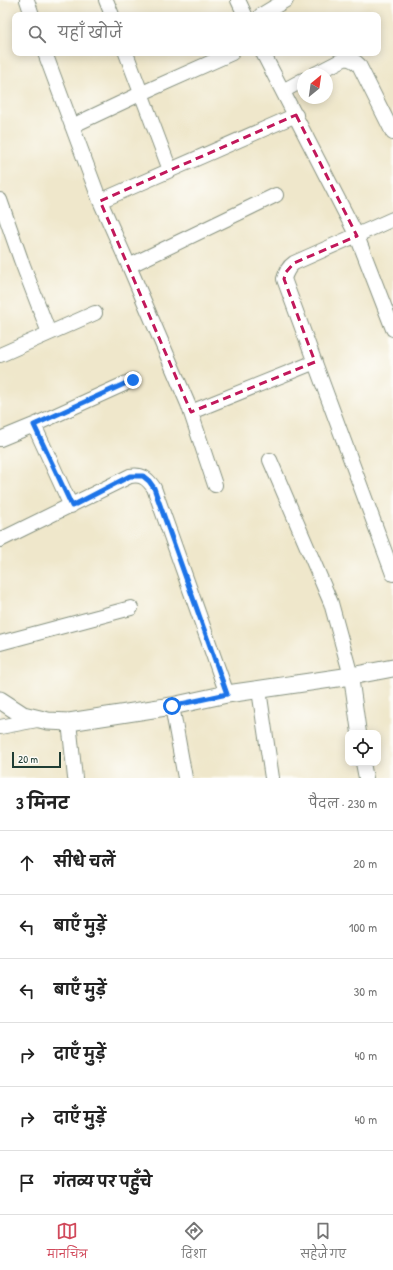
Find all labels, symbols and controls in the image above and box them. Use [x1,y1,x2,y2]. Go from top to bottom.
search box [12,12,381,56]
text: यहाँ खोजें [58,22,122,43]
icon: search [26,23,48,45]
north arrow [297,68,333,104]
route end [124,371,142,389]
route start [163,697,181,715]
map controls [345,730,381,766]
button: locate [345,730,381,766]
scale bar [12,750,61,769]
text: 20 m [18,752,38,766]
text: 3 मिनट [16,791,69,814]
text: पैदल · 230 m [309,794,377,812]
text: सीधे चलें [54,851,115,872]
icon: ahead [16,852,38,874]
text: 20 m [353,854,377,872]
text: बाएँ मुड़ें [54,915,106,936]
icon: left [16,916,38,938]
text: 100 m [349,918,377,936]
text: बाएँ मुड़ें [54,979,106,1000]
icon: left [16,980,38,1002]
text: 30 m [354,982,377,1000]
text: दाएँ मुड़ें [54,1043,106,1064]
icon: right [16,1044,38,1066]
text: 40 m [354,1046,377,1064]
text: दाएँ मुड़ें [54,1107,106,1128]
icon: right [16,1108,38,1130]
text: 40 m [354,1110,377,1128]
text: गंतव्य पर पहुँचे [54,1171,152,1192]
icon: arrive [16,1172,38,1194]
tab: मानचित्र [47,1220,87,1266]
tab: दिशा [182,1220,206,1266]
tab: सहेजे गए [301,1220,346,1266]

